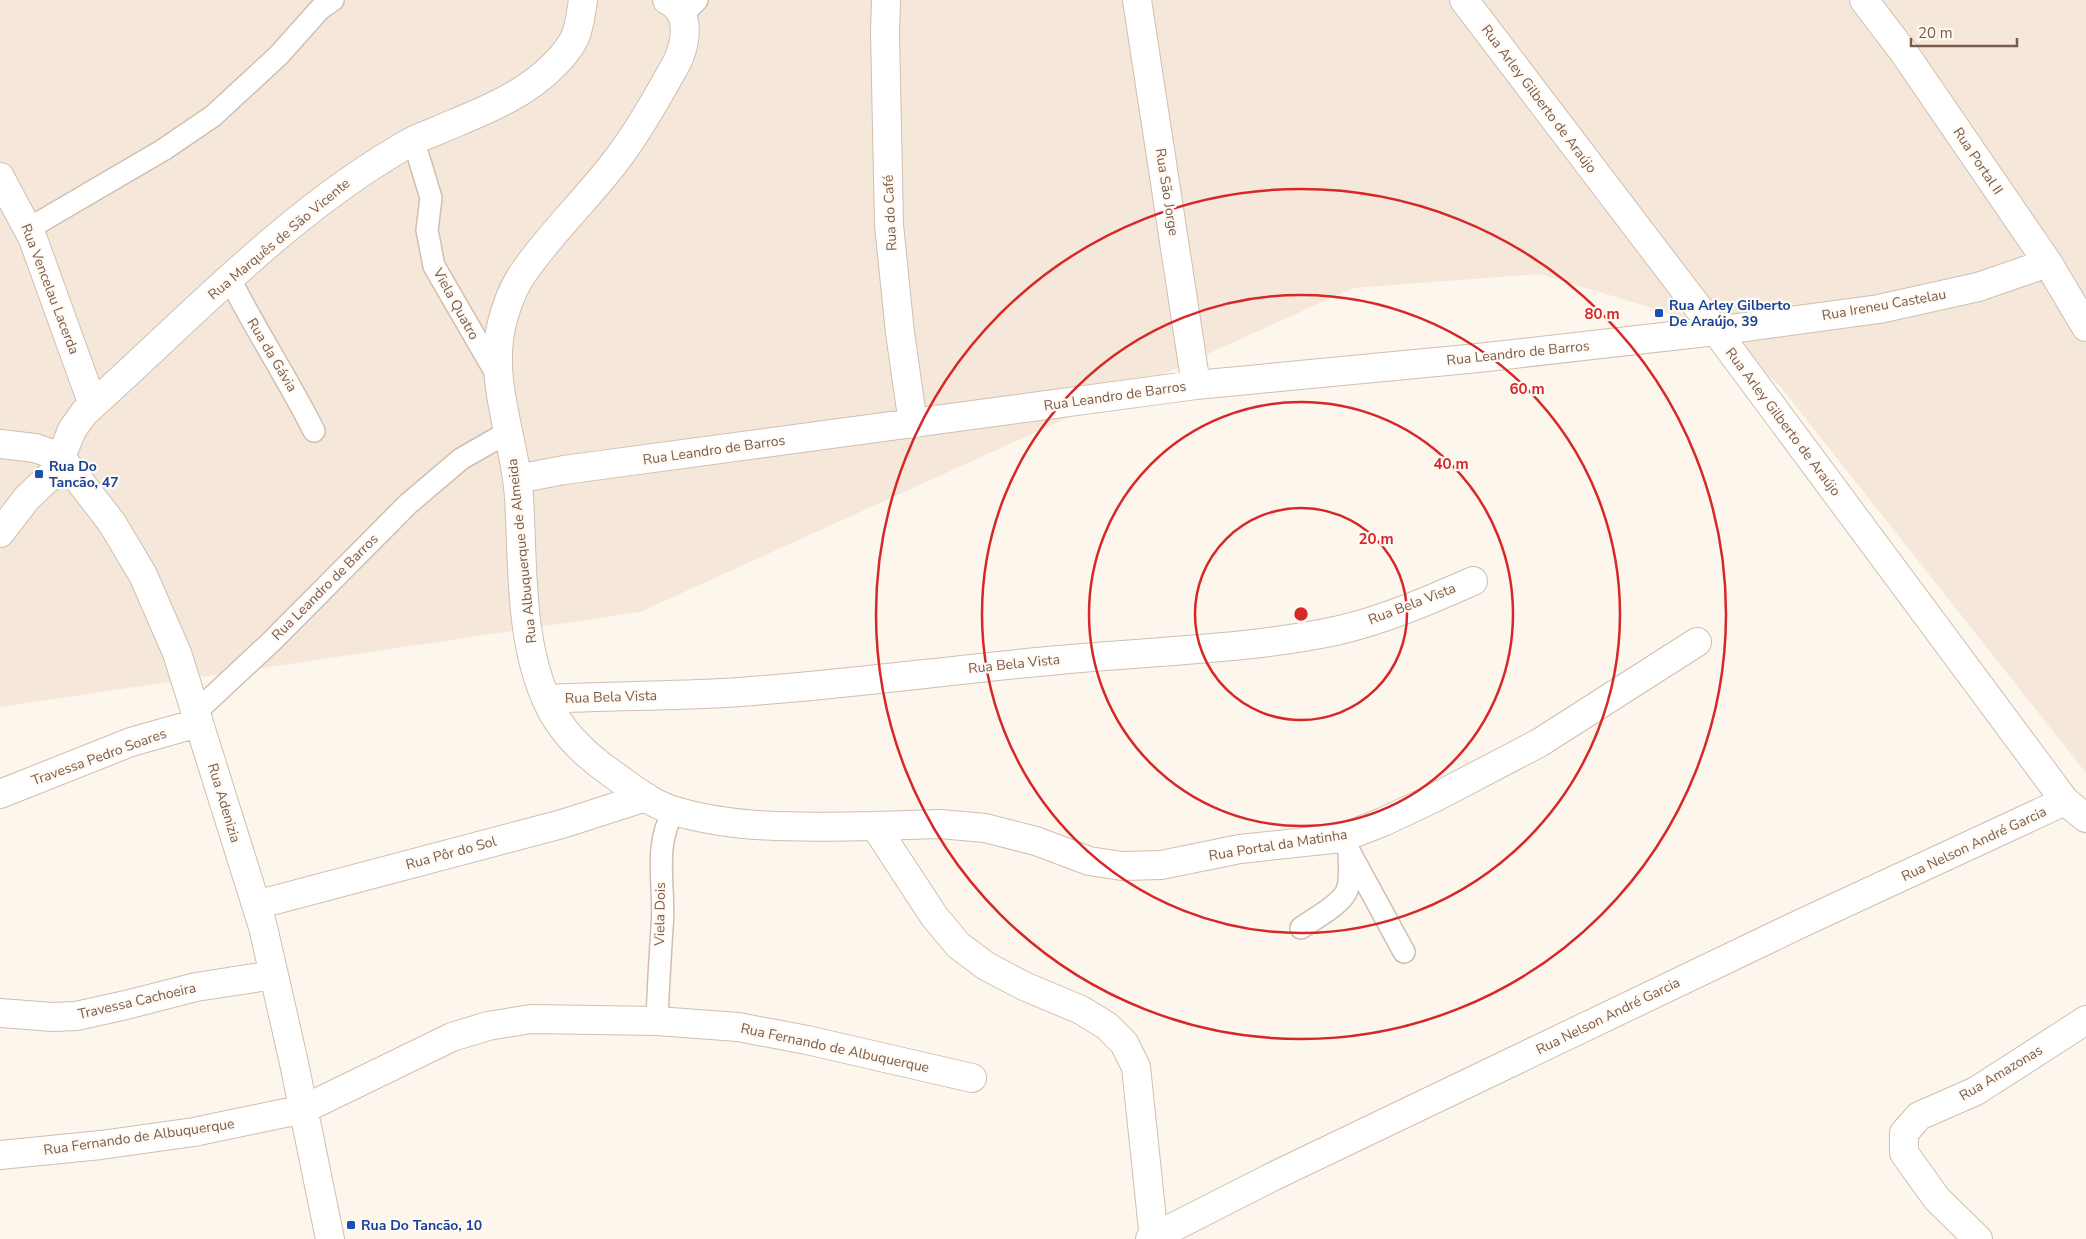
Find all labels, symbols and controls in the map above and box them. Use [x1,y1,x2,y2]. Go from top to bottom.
scale bar [1911,15,2017,47]
street label: Rua Arley Gilberto de Araújo [1477,21,1601,177]
text: 20 m [1918,23,1953,43]
street label: Rua Portal II [1949,124,2007,198]
street label: Rua São Jorge [1151,147,1183,237]
street label: Rua Marquês de São Vicente [204,174,354,304]
street label: Rua do Café [879,174,901,252]
street label: Rua Vencelau Lacerda [16,221,84,357]
street label: Viela Quatro [428,264,484,343]
street label: Rua Ireneu Castelau [1820,285,1948,325]
place label: Rua Arley Gilberto De Araújo, 39 [1669,296,1791,331]
text: 80 m [1584,304,1620,324]
marker: Rua Arley Gilberto De Araújo, 39 [1653,307,1665,319]
street label: Rua da Gávia [243,315,301,395]
street label: Rua Leandro de Barros [1446,336,1591,370]
street label: Rua Arley Gilberto de Araújo [1721,344,1845,500]
street label: Rua Leandro de Barros [1043,377,1188,415]
text: 60 m [1509,379,1545,399]
street label: Rua Leandro de Barros [642,431,787,469]
text: 40 m [1433,454,1469,474]
place label: Rua Do Tancão, 47 [49,457,119,492]
street label: Rua Albuquerque de Almeida [503,458,541,644]
marker: Rua Do Tancão, 47 [33,468,45,480]
street label: Rua Leandro de Barros [268,529,383,644]
text: 20 m [1358,529,1394,549]
street label: Rua Bela Vista [1366,579,1458,629]
centre of rings [1292,605,1310,623]
street label: Rua Bela Vista [967,650,1061,678]
street label: Rua Bela Vista [565,686,657,708]
street label: Travessa Pedro Soares [29,724,169,790]
street label: Rua Adenizia [203,761,245,845]
street label: Rua Nelson André Garcia [1898,802,2050,886]
street label: Rua Portal da Matinha [1207,825,1349,865]
street label: Rua Pôr do Sol [403,832,499,874]
street label: Viela Dois [650,882,670,947]
street label: Rua Nelson André Garcia [1533,973,1683,1059]
street label: Travessa Cachoeira [76,978,198,1024]
street label: Rua Fernando de Albuquerque [739,1019,931,1077]
street label: Rua Amazonas [1956,1040,2046,1105]
street label: Rua Fernando de Albuquerque [42,1114,236,1160]
place label: Rua Do Tancão, 10 [361,1216,482,1235]
marker: Rua Do Tancão, 10 [345,1219,357,1231]

